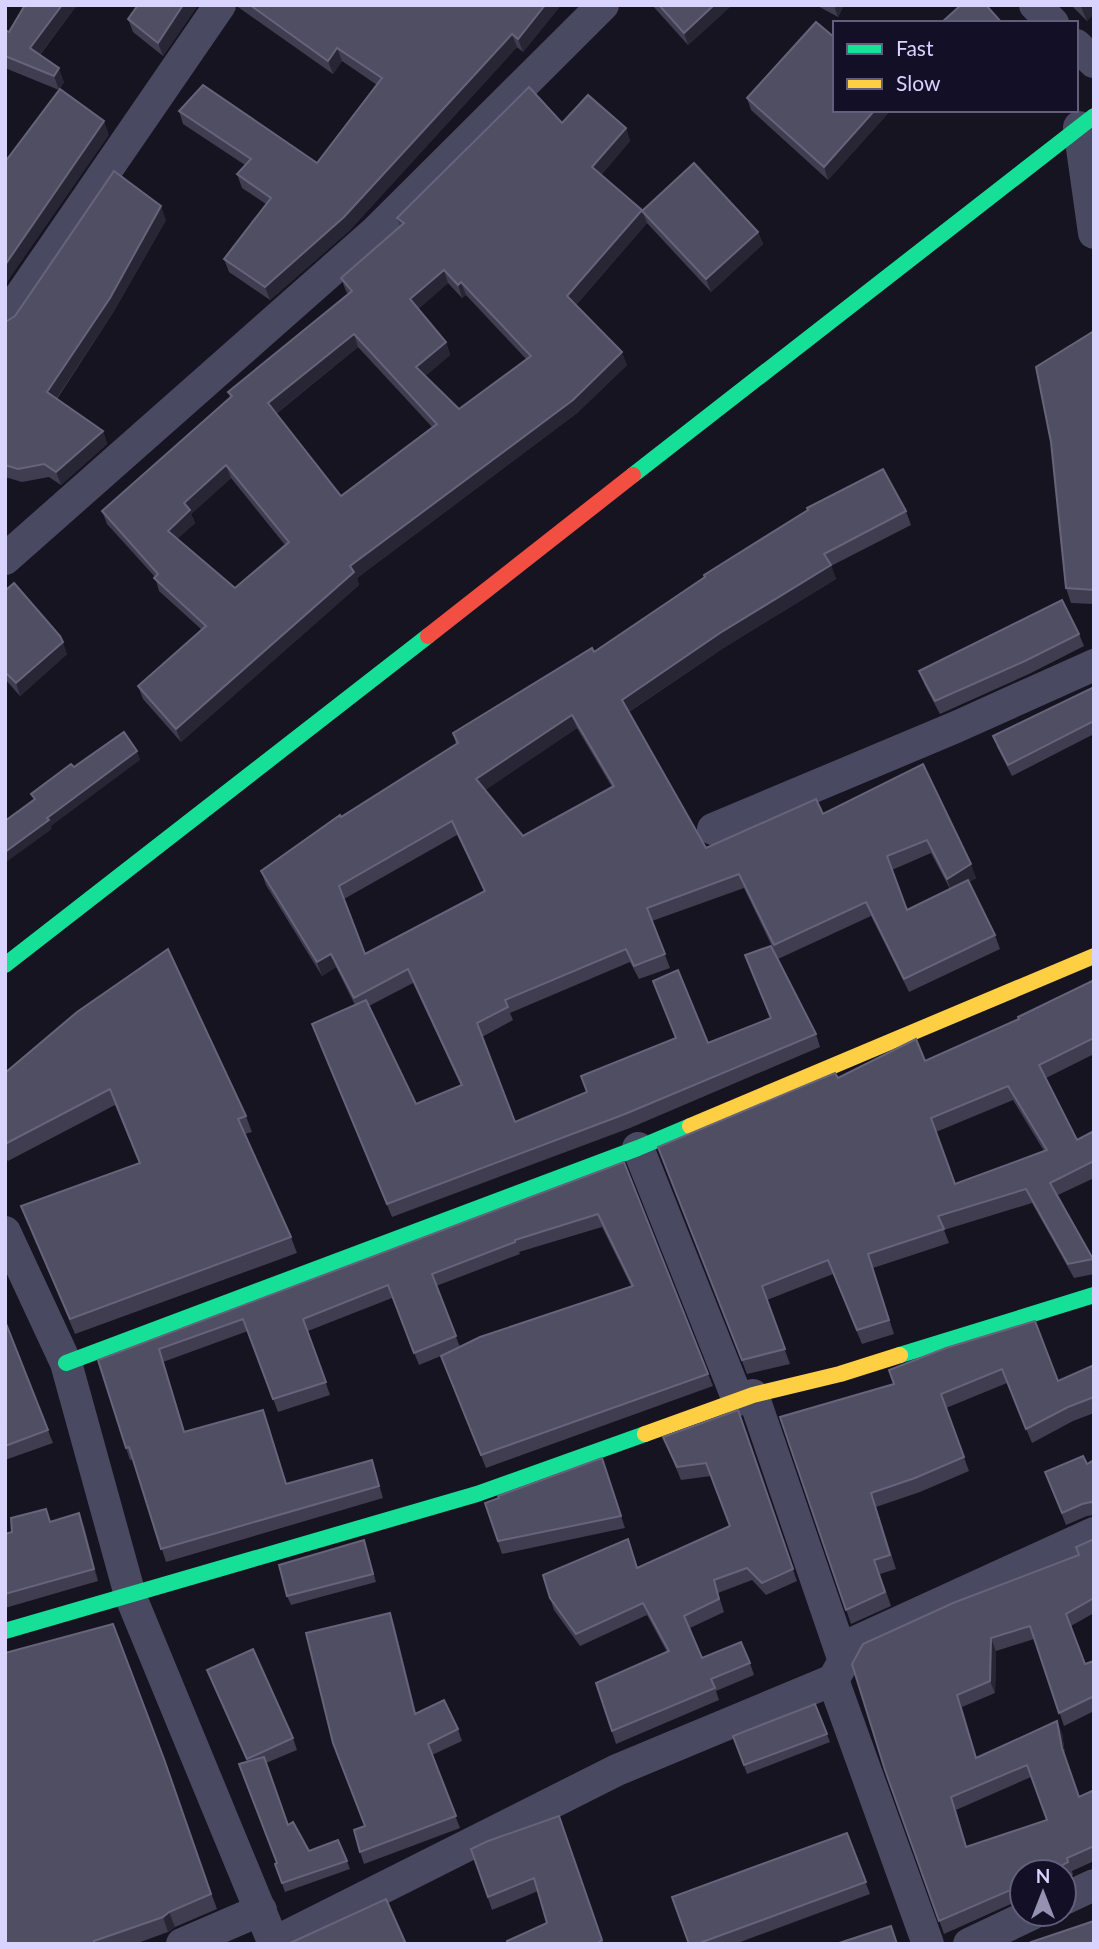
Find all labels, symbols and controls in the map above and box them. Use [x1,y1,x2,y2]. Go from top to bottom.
legend [833,21,1078,112]
text: Fast [896,35,934,60]
text: Slow [896,70,941,95]
north arrow [1008,1858,1078,1928]
text: N [1036,1864,1050,1887]

